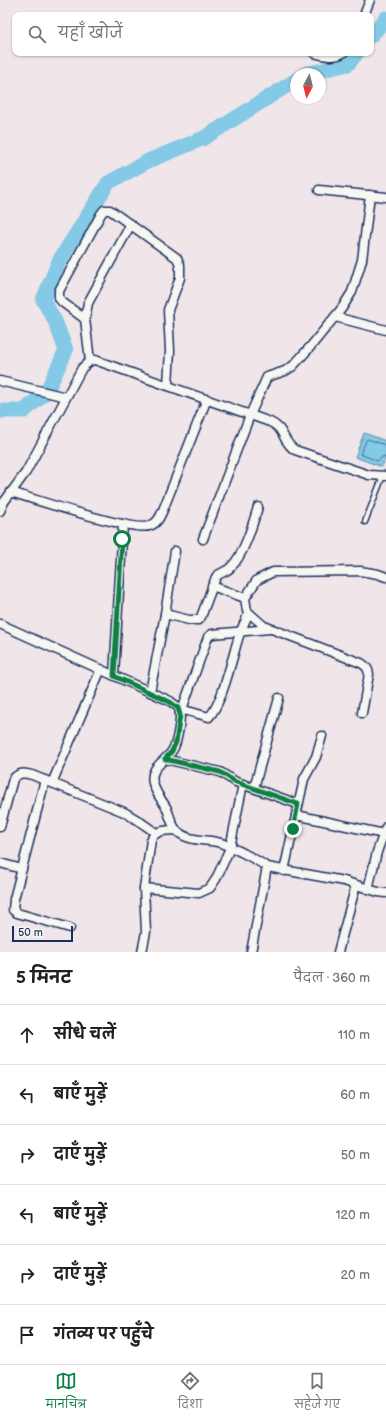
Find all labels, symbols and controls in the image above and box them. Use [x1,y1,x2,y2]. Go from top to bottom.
search box [12,12,374,56]
icon: search [26,23,48,45]
text: यहाँ खोजें [58,24,123,43]
north arrow [290,68,326,104]
route start [113,530,131,548]
route end [284,820,302,838]
scale bar [12,924,73,943]
text: 50 m [18,926,43,939]
text: 5 मिनट [16,968,72,988]
text: पैदल · 360 m [294,970,370,986]
icon: ahead [16,1024,38,1046]
text: सीधे चलें [54,1025,116,1044]
text: 110 m [338,1027,370,1043]
icon: left [16,1084,38,1106]
text: बाएँ मुड़ें [54,1085,107,1104]
text: 60 m [340,1087,370,1103]
icon: right [16,1144,38,1166]
text: दाएँ मुड़ें [54,1145,106,1164]
text: 50 m [341,1147,370,1163]
icon: left [16,1204,38,1226]
text: बाएँ मुड़ें [54,1205,107,1224]
text: 120 m [335,1207,370,1223]
icon: right [16,1264,38,1286]
text: दाएँ मुड़ें [54,1265,106,1284]
text: 20 m [340,1267,370,1283]
icon: arrive [16,1324,38,1346]
text: गंतव्य पर पहुँचे [54,1325,153,1344]
tab: मानचित्र [46,1370,86,1416]
tab: दिशा [178,1370,203,1416]
tab: सहेजे गए [294,1370,340,1416]

